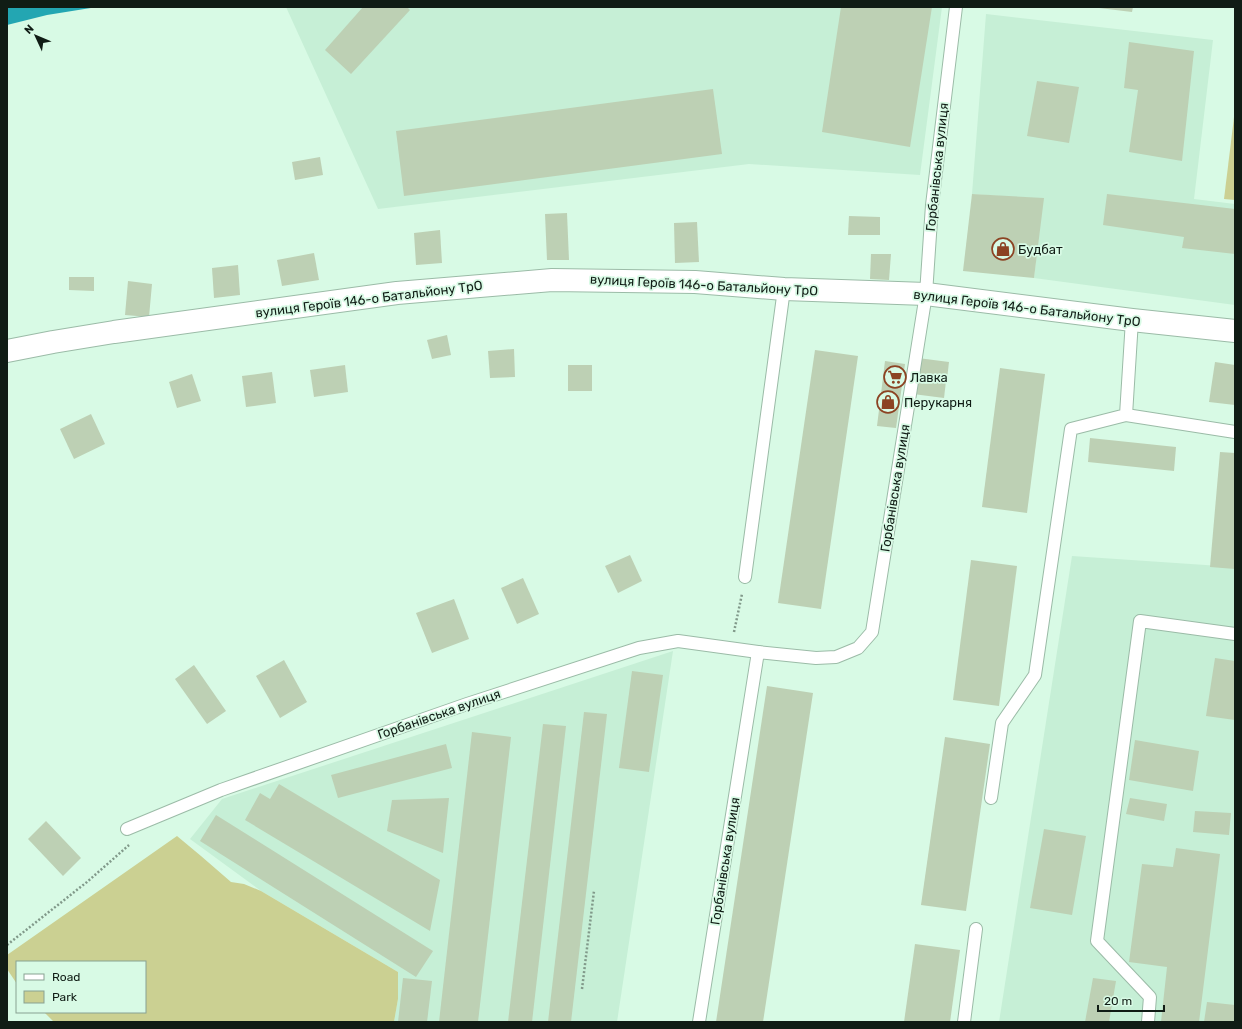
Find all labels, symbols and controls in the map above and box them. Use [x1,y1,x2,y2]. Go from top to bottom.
north arrow [16,16,56,56]
text: N [22,22,37,37]
street label: Горбанівська вулиця [923,102,951,232]
shop icon: Будбат [990,236,1016,262]
place label: Будбат [1018,242,1063,257]
street label: вулиця Героїв 146-о Батальйону ТрО [589,272,819,298]
street label: вулиця Героїв 146-о Батальйону ТрО [255,278,484,320]
street label: вулиця Героїв 146-о Батальйону ТрО [913,287,1142,329]
supermarket icon: Лавка [882,364,908,390]
place label: Лавка [910,370,948,385]
shop icon: Перукарня [875,389,901,415]
place label: Перукарня [904,395,972,410]
street label: Горбанівська вулиця [877,423,913,553]
street label: Горбанівська вулиця [376,686,502,742]
street label: Горбанівська вулиця [707,796,743,926]
legend [16,961,146,1013]
text: Road [52,970,80,984]
scale bar [1098,987,1164,1013]
text: Park [52,990,78,1004]
text: 20 m [1104,994,1132,1008]

